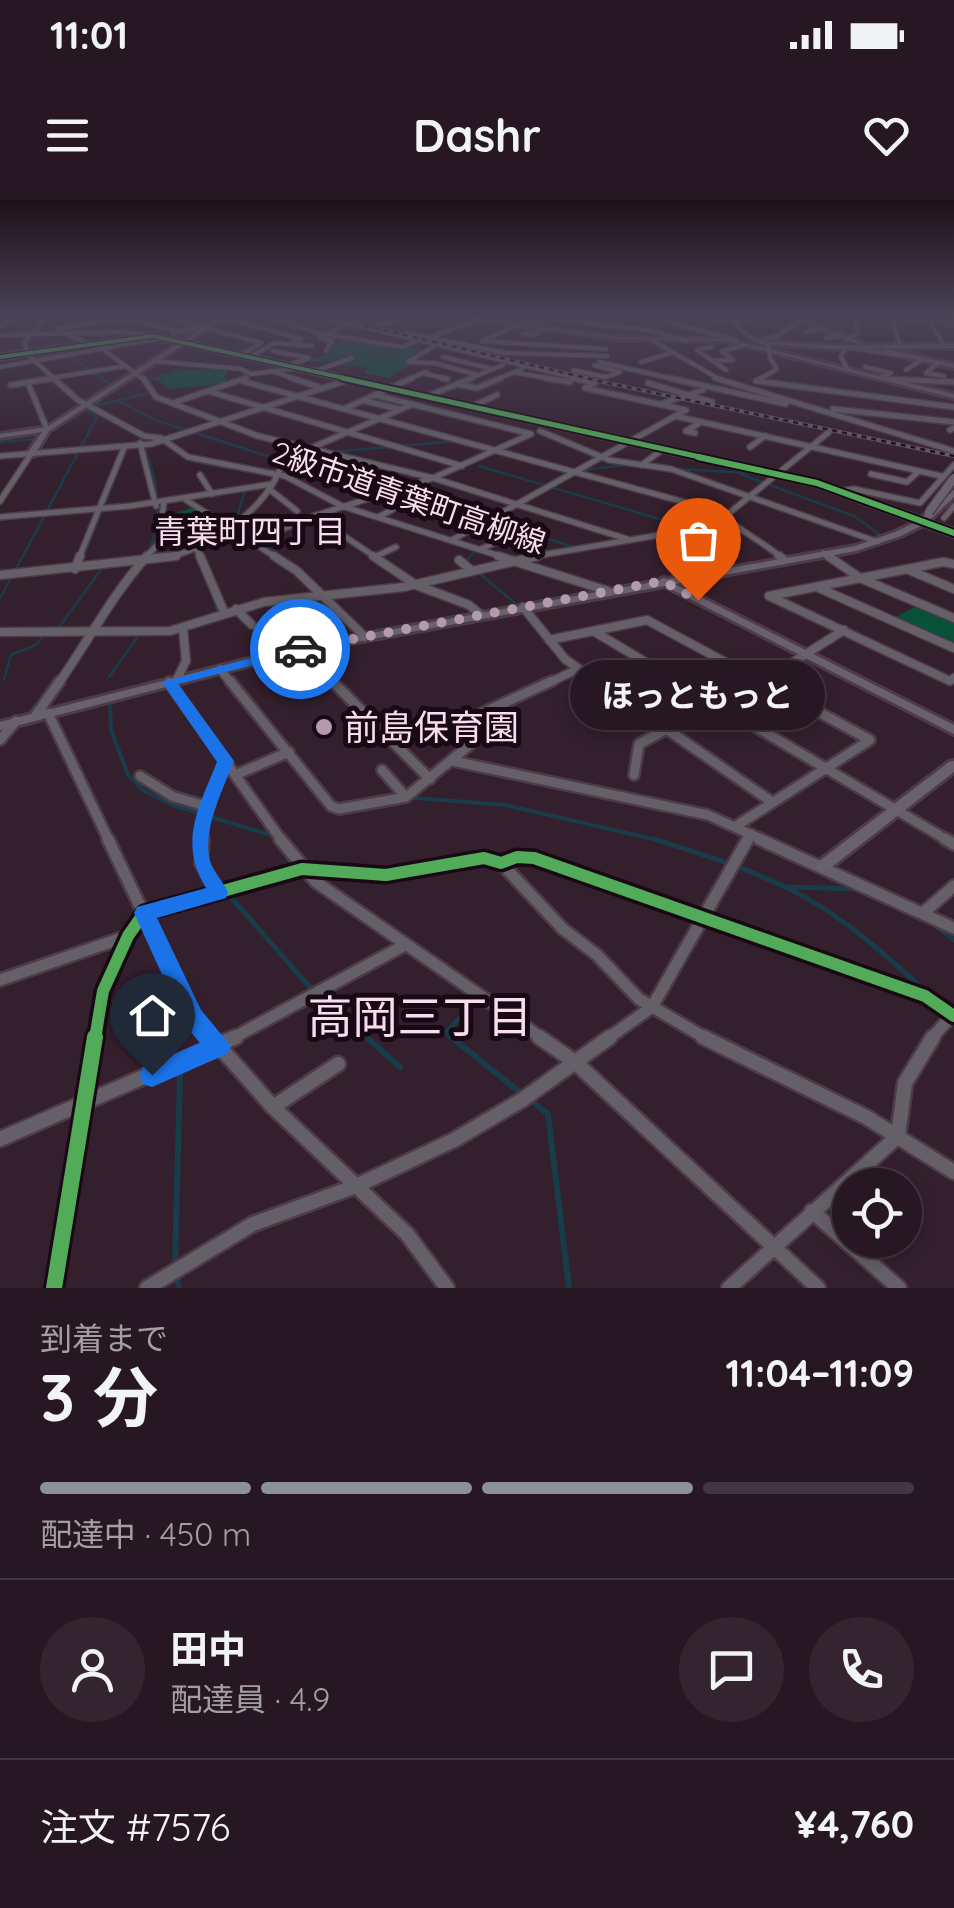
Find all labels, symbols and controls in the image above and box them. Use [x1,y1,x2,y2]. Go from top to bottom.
text: 11:01 [50,11,128,59]
text: Dashr [413,107,541,163]
icon: menu [40,108,95,163]
icon: heart [859,108,914,163]
street label: 2級市道青葉町高柳線 [267,432,551,562]
pin [656,498,741,601]
district label: 青葉町四丁目 [154,511,346,551]
icon: bag [671,513,726,568]
courier [250,599,350,699]
icon: car [273,622,328,677]
callout: ほっともっと [570,660,826,730]
text: ほっともっと [601,675,794,715]
place label: 前島保育園 [344,705,519,749]
marker: 前島保育園 [313,716,335,738]
pin [110,973,195,1076]
icon: home [125,988,180,1043]
district label: 高岡三丁目 [307,988,533,1044]
map controls [832,1168,922,1258]
button: locate [832,1168,922,1258]
text: 到着まで [40,1318,168,1358]
text: 11:04–11:09 [725,1349,914,1397]
text: 3 分 [40,1356,158,1437]
text: 配達中 · 450 m [40,1514,251,1554]
button: person [40,1617,145,1722]
button: chat [679,1617,784,1722]
button: phone [809,1617,914,1722]
text: 田中 [170,1625,246,1673]
text: 配達員 · 4.9 [170,1679,330,1719]
text: ¥4,760 [794,1800,914,1848]
text: 注文 #7576 [40,1803,230,1851]

